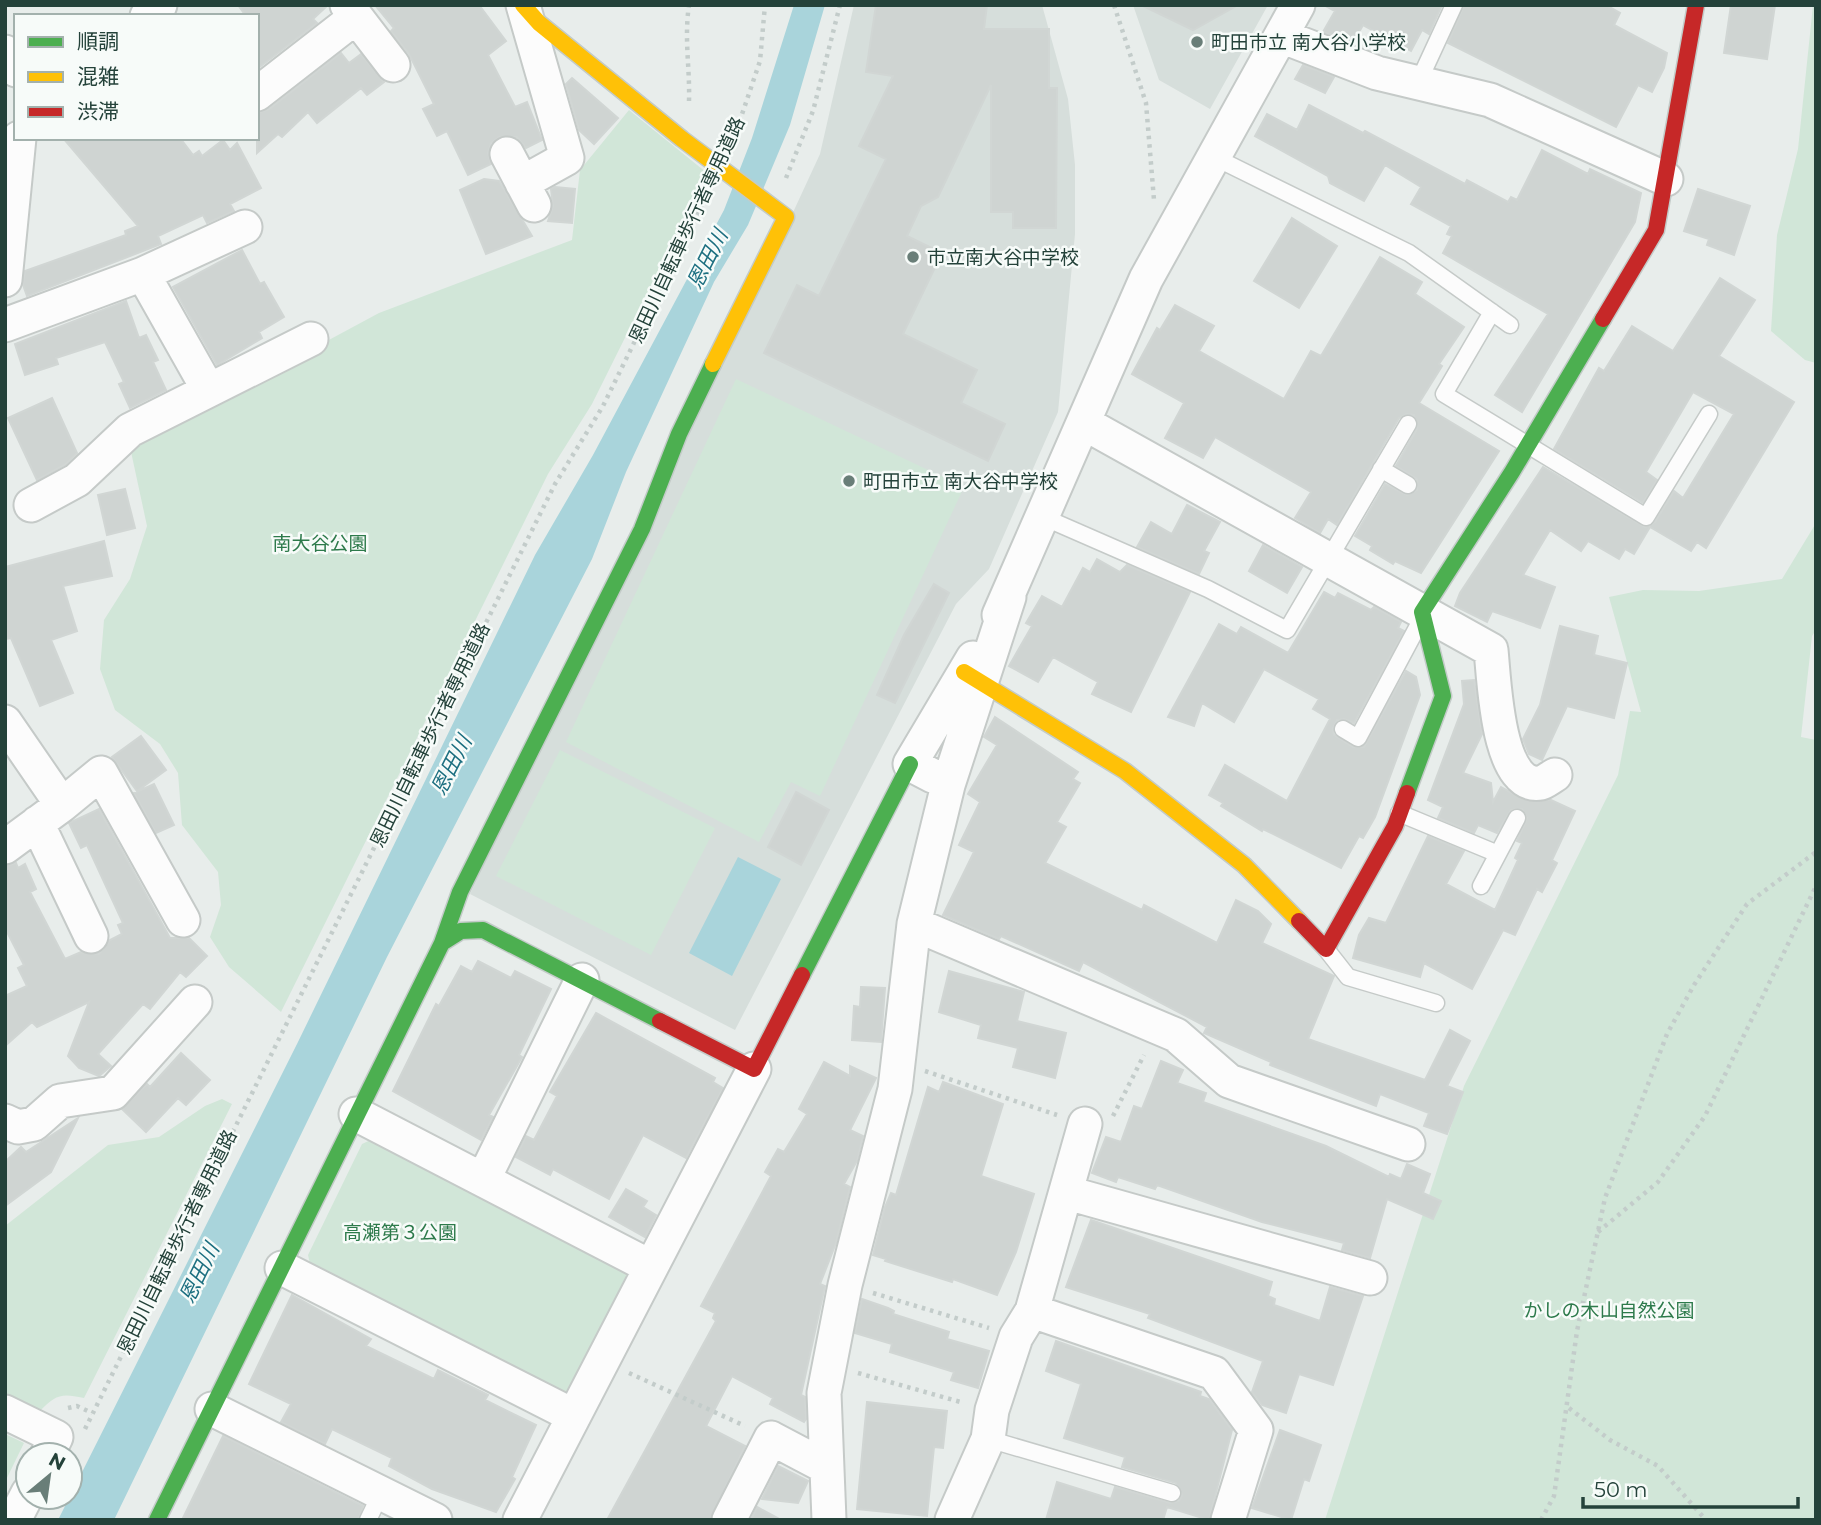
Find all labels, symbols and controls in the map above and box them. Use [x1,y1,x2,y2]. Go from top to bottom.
legend [14,14,259,140]
text: 順調 [77,29,119,54]
place label: 町田市立 南大谷小学校 [1211,31,1406,54]
marker: 町田市立 南大谷小学校 [1189,34,1205,50]
text: 混雑 [77,64,119,89]
text: 渋滞 [77,99,119,124]
street label: 恩田川自転車歩行者専用道路 [624,113,750,347]
water label: 恩田川 [681,225,733,293]
place label: 市立南大谷中学校 [927,246,1079,269]
marker: 市立南大谷中学校 [905,249,921,265]
place label: 町田市立 南大谷中学校 [863,470,1058,493]
marker: 町田市立 南大谷中学校 [841,473,857,489]
park label: 南大谷公園 [272,532,368,555]
street label: 恩田川自転車歩行者専用道路 [366,619,494,851]
water label: 恩田川 [425,731,477,799]
street label: 恩田川自転車歩行者専用道路 [113,1126,241,1358]
park label: 高瀬第３公園 [343,1221,457,1244]
water label: 恩田川 [174,1239,224,1307]
park label: かしの木山自然公園 [1523,1299,1695,1322]
north arrow [14,1441,84,1511]
text: N [45,1448,69,1475]
scale bar [1583,1466,1798,1510]
text: 50 m [1594,1477,1648,1502]

